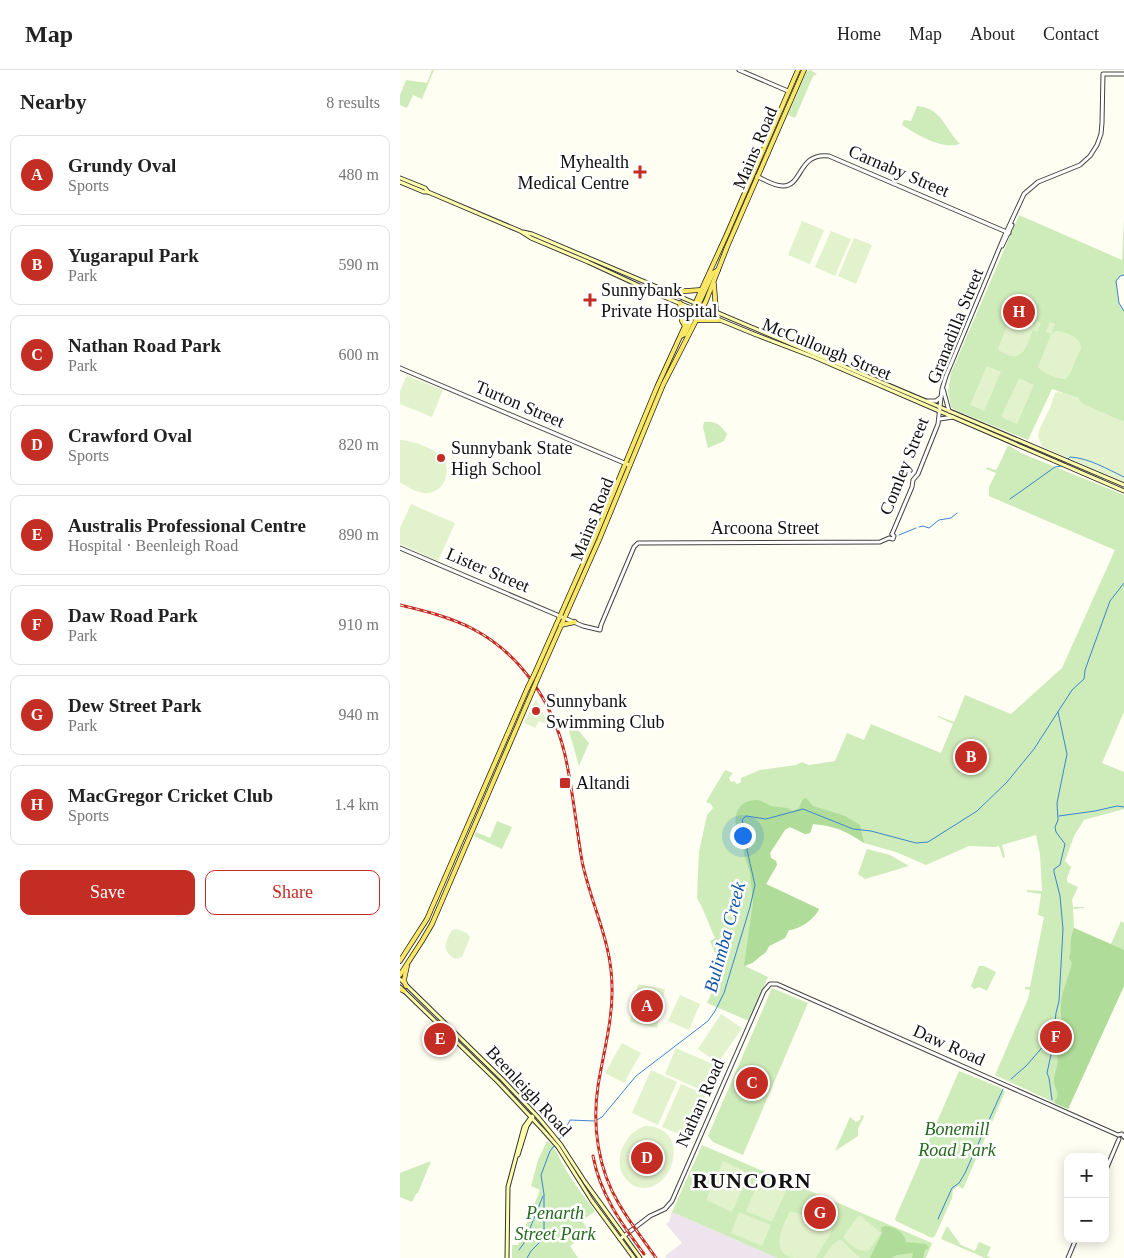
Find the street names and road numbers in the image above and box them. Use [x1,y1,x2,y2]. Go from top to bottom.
street label: Mains Road [729,104,781,192]
street label: Carnaby Street [846,141,952,201]
street label: Granadilla Street [923,265,987,387]
street label: McCullough Street [760,314,894,384]
street label: Turton Street [472,376,568,432]
street label: Comley Street [875,414,933,518]
street label: Mains Road [566,475,618,563]
street label: Arcoona Street [711,518,819,538]
street label: Lister Street [443,544,533,596]
street label: Daw Road [910,1020,988,1070]
street label: Beenleigh Road [482,1042,576,1140]
street label: Nathan Road [672,1056,728,1150]

